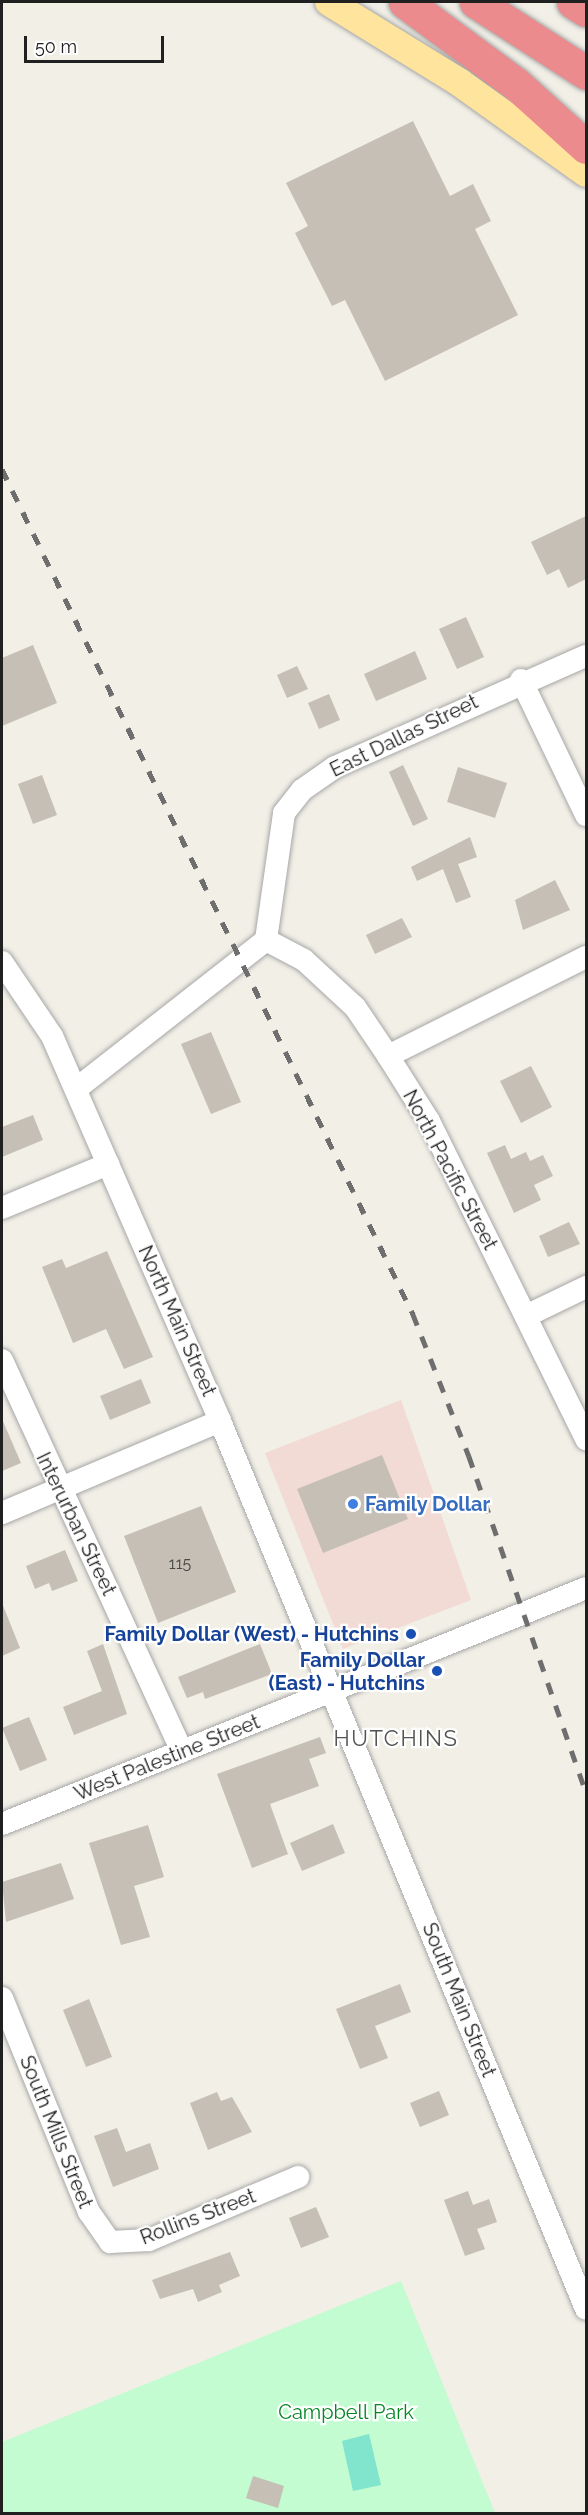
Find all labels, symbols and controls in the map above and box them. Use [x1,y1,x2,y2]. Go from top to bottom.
scale bar [27,24,166,62]
text: 50 m [35,36,77,57]
street label: East Dallas Street [326,690,482,782]
street label: North Pacific Street [398,1086,502,1254]
street label: North Main Street [133,1242,221,1400]
street label: Interurban Street [31,1449,121,1599]
place label: Family Dollar [365,1492,491,1516]
marker: Family Dollar [346,1497,360,1511]
house number: 115 [169,1554,191,1574]
place label: Family Dollar (West) - Hutchins [103,1622,399,1646]
marker: Family Dollar (West) - Hutchins [404,1627,418,1641]
place label: Family Dollar (East) - Hutchins [268,1648,425,1695]
marker: Family Dollar (East) - Hutchins [430,1664,444,1678]
street label: West Palestine Street [71,1710,263,1806]
district label: HUTCHINS [334,1726,458,1752]
street label: South Main Street [417,1919,501,2081]
street label: South Mills Street [14,2052,98,2212]
street label: Rollins Street [137,2184,259,2250]
park label: Campbell Park [278,2400,414,2424]

